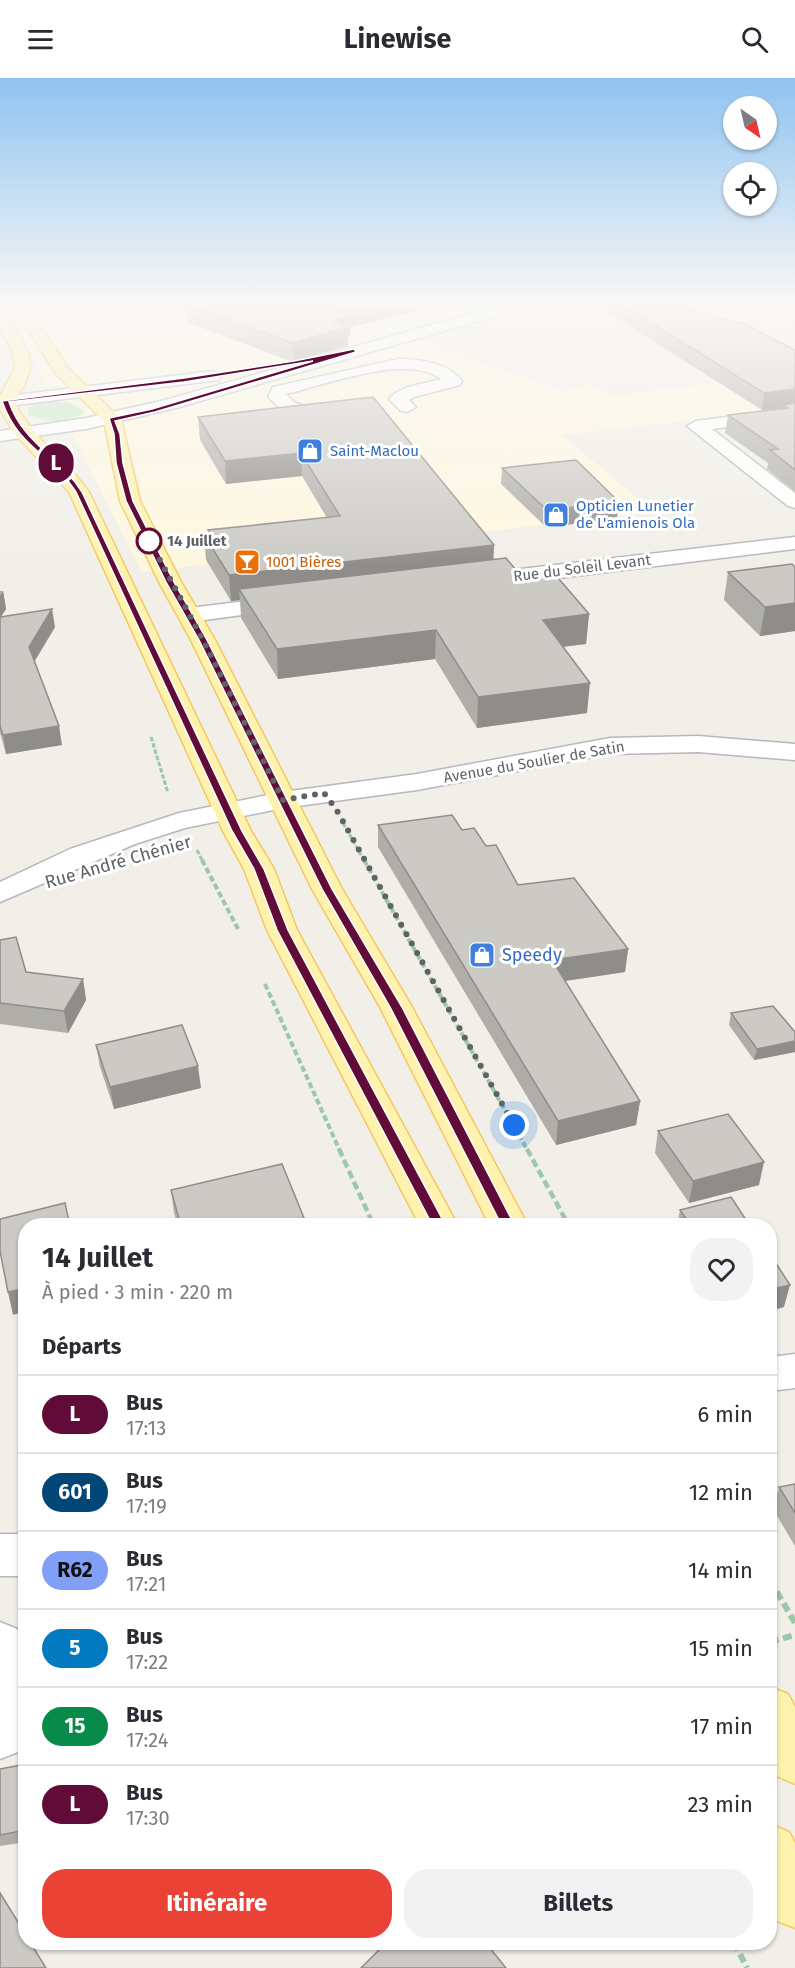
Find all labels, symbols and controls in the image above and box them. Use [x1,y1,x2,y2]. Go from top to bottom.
icon: menu [24,23,57,56]
text: Linewise [344,23,451,55]
icon: search [738,23,771,56]
north arrow [723,96,777,150]
map controls [723,96,777,216]
button: locate [723,162,777,216]
shop icon: Saint-Maclou [295,436,325,466]
place label: Saint-Maclou [330,442,419,460]
line badge: L [36,444,76,482]
text: L [51,450,61,476]
place label: Opticien Lunetier de L'amienois Ola [576,497,695,532]
shop icon: Opticien Lunetier de L'amienois Ola [541,500,571,530]
marker: 14 Juillet [136,528,162,554]
place label: 14 Juillet [167,532,227,550]
bar icon: 1001 Bières [232,547,262,577]
street label: Rue du Soleil Levant [512,551,652,585]
place label: 1001 Bières [266,553,341,571]
street label: Avenue du Soulier de Satin [442,737,626,787]
street label: Rue André Chénier [42,831,194,893]
shop icon: Speedy [467,940,497,970]
place label: Speedy [502,944,562,966]
your location [499,1110,529,1140]
button: heart [690,1238,753,1301]
text: 14 Juillet [42,1241,153,1274]
text: À pied · 3 min · 220 m [42,1280,233,1304]
text: Départs [42,1333,121,1360]
text: Bus [126,1389,163,1416]
text: L [70,1401,80,1427]
text: 6 min [697,1401,753,1428]
text: 17:13 [126,1416,166,1440]
text: Bus [126,1467,163,1494]
text: 601 [58,1479,92,1505]
text: 12 min [689,1479,753,1506]
text: 17:19 [126,1494,167,1518]
text: Bus [126,1545,163,1572]
text: R62 [57,1557,93,1583]
text: 14 min [688,1557,753,1584]
text: 17:21 [126,1572,166,1596]
text: Bus [126,1623,163,1650]
text: 5 [69,1635,81,1661]
text: 15 min [689,1635,753,1662]
text: 17:22 [126,1650,168,1674]
text: Bus [126,1701,163,1728]
text: 15 [65,1713,86,1739]
text: 17 min [690,1713,753,1740]
text: 17:24 [126,1728,168,1752]
text: Bus [126,1779,163,1806]
text: L [70,1791,80,1817]
text: 23 min [687,1791,753,1818]
text: 17:30 [126,1806,170,1830]
button: Itinéraire [42,1869,392,1938]
button: Billets [404,1869,753,1938]

